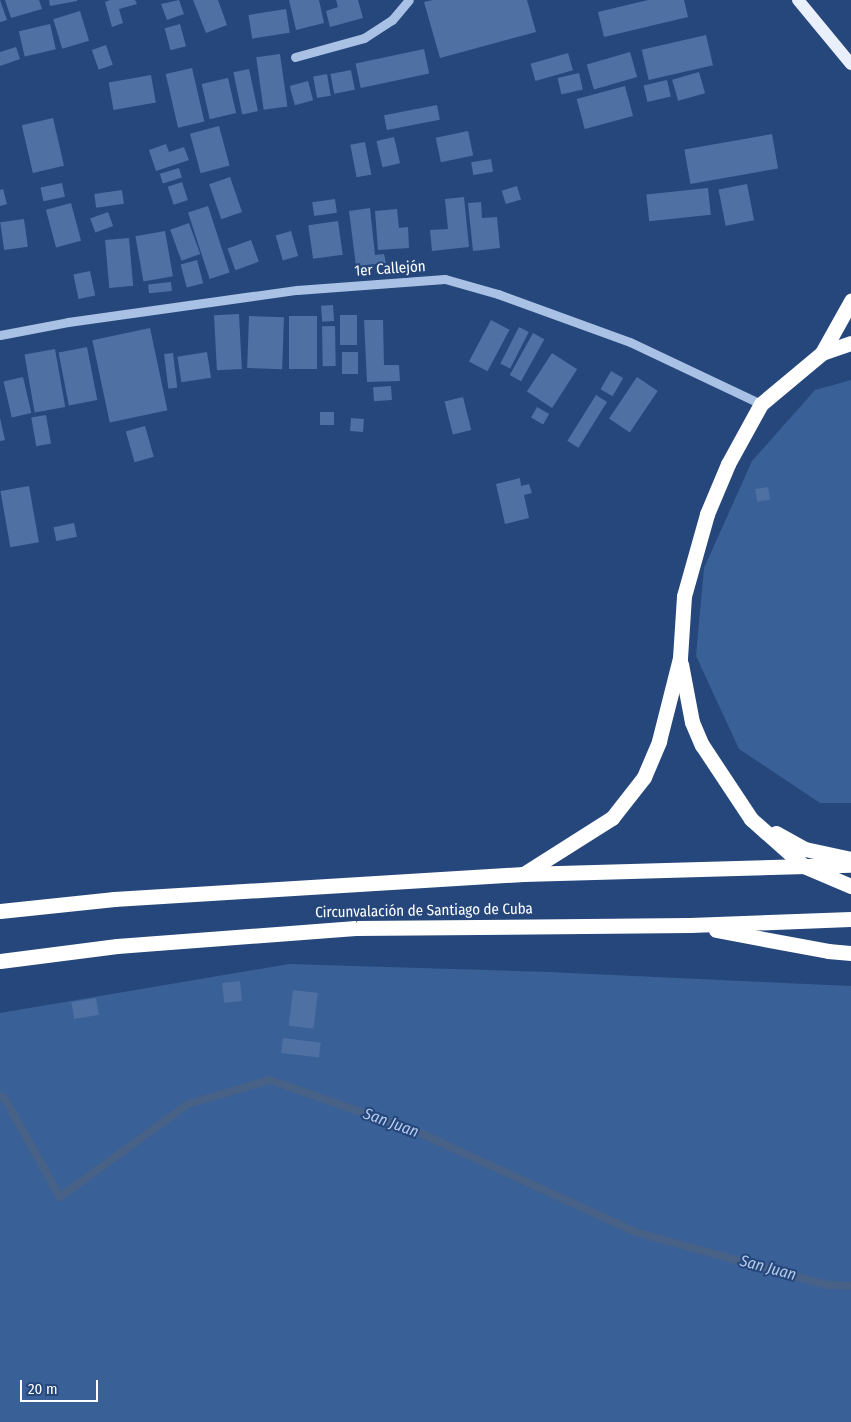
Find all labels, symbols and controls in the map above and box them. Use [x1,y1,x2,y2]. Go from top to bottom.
street label: 1er Callejón [354,258,426,280]
street label: Circunvalación de Santiago de Cuba [315,900,533,922]
water label: San Juan [361,1104,421,1142]
water label: San Juan [738,1251,798,1285]
scale bar [22,1370,100,1402]
text: 20 m [28,1380,58,1398]

